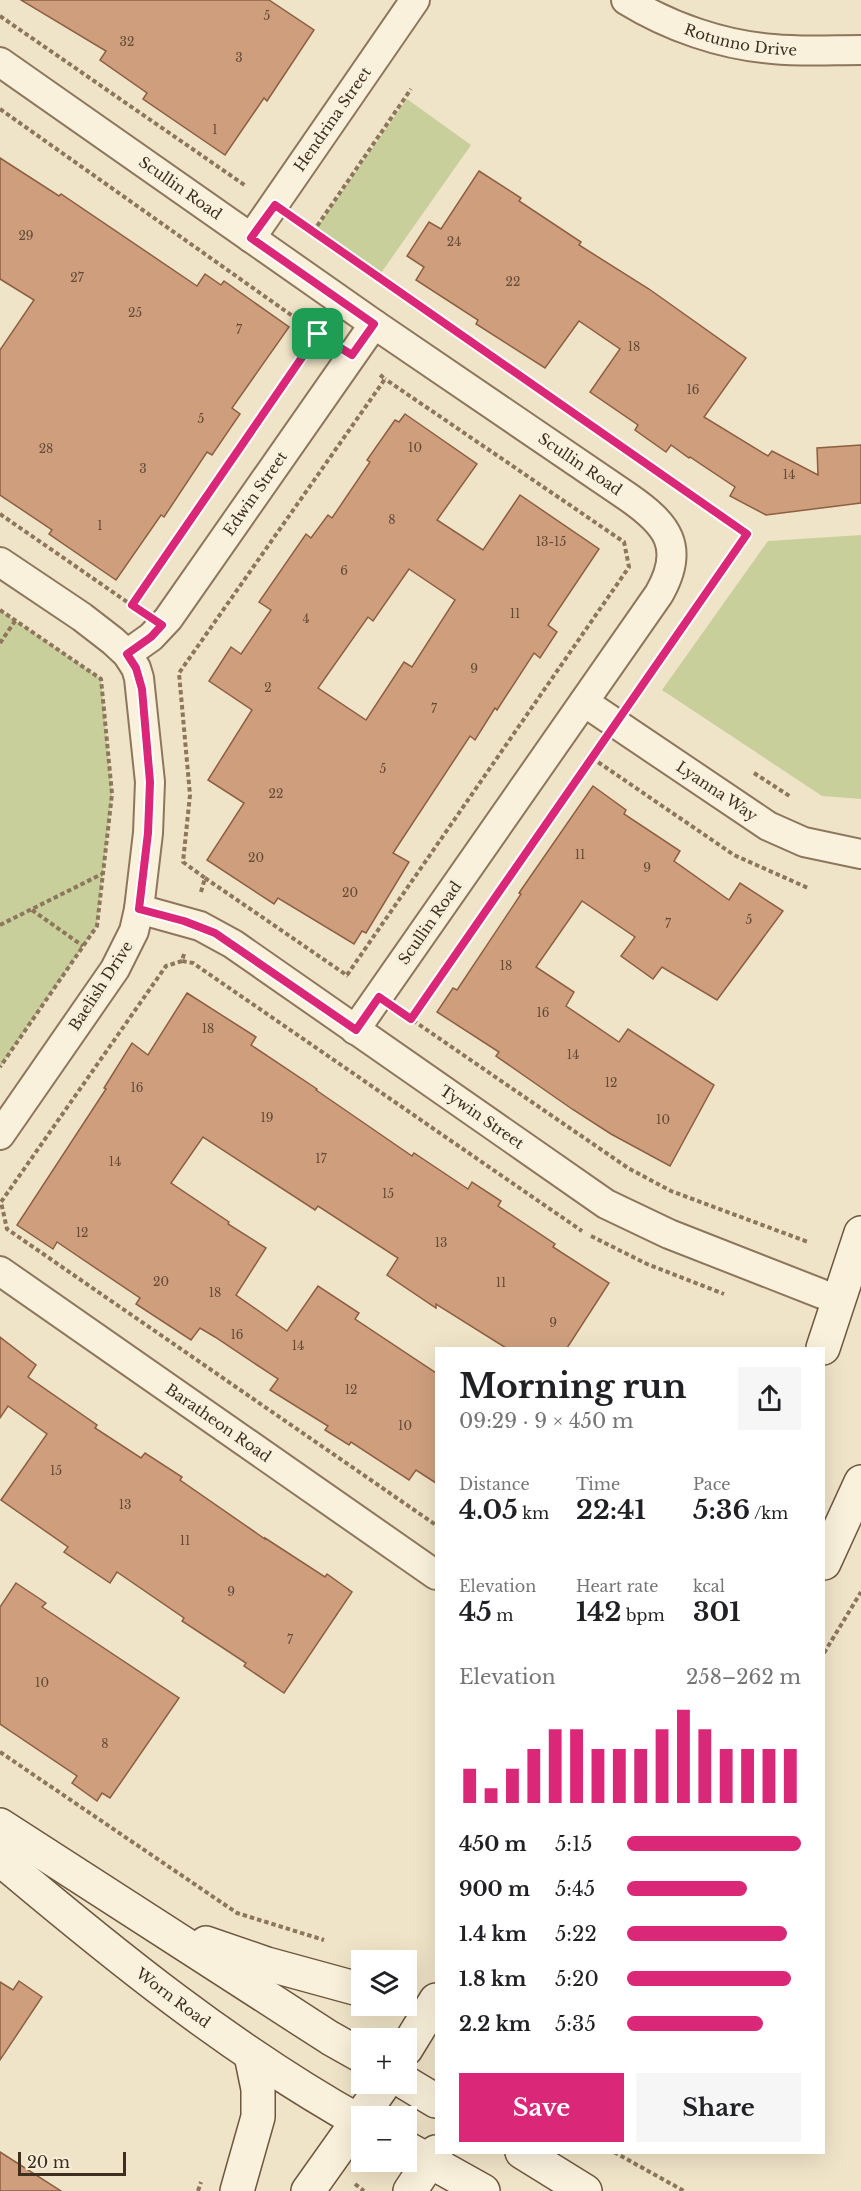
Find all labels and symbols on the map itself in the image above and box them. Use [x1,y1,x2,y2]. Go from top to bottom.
house number: 5 [264,8,271,23]
street label: Rotunno Drive [682,19,797,60]
house number: 32 [120,34,134,49]
house number: 3 [235,50,243,65]
street label: Hendrina Street [290,63,375,175]
house number: 1 [212,122,218,137]
street label: Scullin Road [135,152,226,224]
house number: 29 [18,228,34,243]
house number: 24 [447,234,461,249]
house number: 27 [70,270,85,285]
house number: 22 [506,274,520,289]
house number: 25 [128,305,142,320]
pin [292,308,343,359]
house number: 7 [236,322,243,337]
house number: 18 [628,339,640,354]
house number: 16 [686,382,700,397]
house number: 5 [198,411,205,426]
street label: Scullin Road [535,429,626,499]
house number: 10 [408,440,422,455]
house number: 28 [39,441,53,456]
street label: Edwin Street [219,447,291,539]
house number: 3 [139,461,147,476]
house number: 14 [783,467,795,482]
house number: 8 [388,512,396,527]
house number: 1 [97,518,103,533]
house number: 13-15 [536,534,566,549]
house number: 6 [340,563,348,578]
house number: 11 [510,606,520,621]
house number: 4 [302,611,310,626]
house number: 9 [470,661,478,676]
house number: 2 [264,680,272,695]
house number: 7 [431,701,438,716]
street label: Lyanna Way [673,757,762,825]
house number: 5 [380,761,387,776]
house number: 22 [269,786,283,801]
house number: 11 [575,847,585,862]
house number: 20 [248,850,264,865]
house number: 9 [643,860,651,875]
street label: Scullin Road [394,877,465,968]
house number: 20 [342,885,358,900]
house number: 5 [746,912,753,927]
house number: 7 [665,916,672,931]
street label: Baelish Drive [65,937,137,1034]
house number: 18 [500,958,512,973]
house number: 16 [536,1005,550,1020]
house number: 18 [202,1021,214,1036]
house number: 14 [567,1047,579,1062]
house number: 12 [605,1075,617,1090]
house number: 16 [130,1080,144,1095]
street label: Tywin Street [436,1081,528,1153]
house number: 19 [260,1110,274,1125]
house number: 10 [656,1112,670,1127]
house number: 17 [315,1151,328,1166]
house number: 14 [109,1154,121,1169]
house number: 15 [382,1186,394,1201]
house number: 12 [76,1225,88,1240]
house number: 13 [435,1235,447,1250]
house number: 20 [153,1274,169,1289]
house number: 11 [496,1275,506,1290]
house number: 18 [209,1285,221,1300]
house number: 9 [549,1315,557,1330]
house number: 16 [230,1327,244,1342]
house number: 14 [292,1338,304,1353]
street label: Baratheon Road [162,1379,275,1466]
house number: 12 [345,1382,357,1397]
house number: 10 [398,1418,412,1433]
house number: 15 [50,1463,62,1478]
house number: 13 [119,1497,131,1512]
house number: 11 [180,1533,190,1548]
house number: 9 [227,1584,235,1599]
house number: 7 [287,1632,294,1647]
house number: 10 [35,1675,49,1690]
house number: 8 [101,1736,109,1751]
street label: Worn Road [132,1963,214,2032]
scale bar [18,2149,126,2176]

